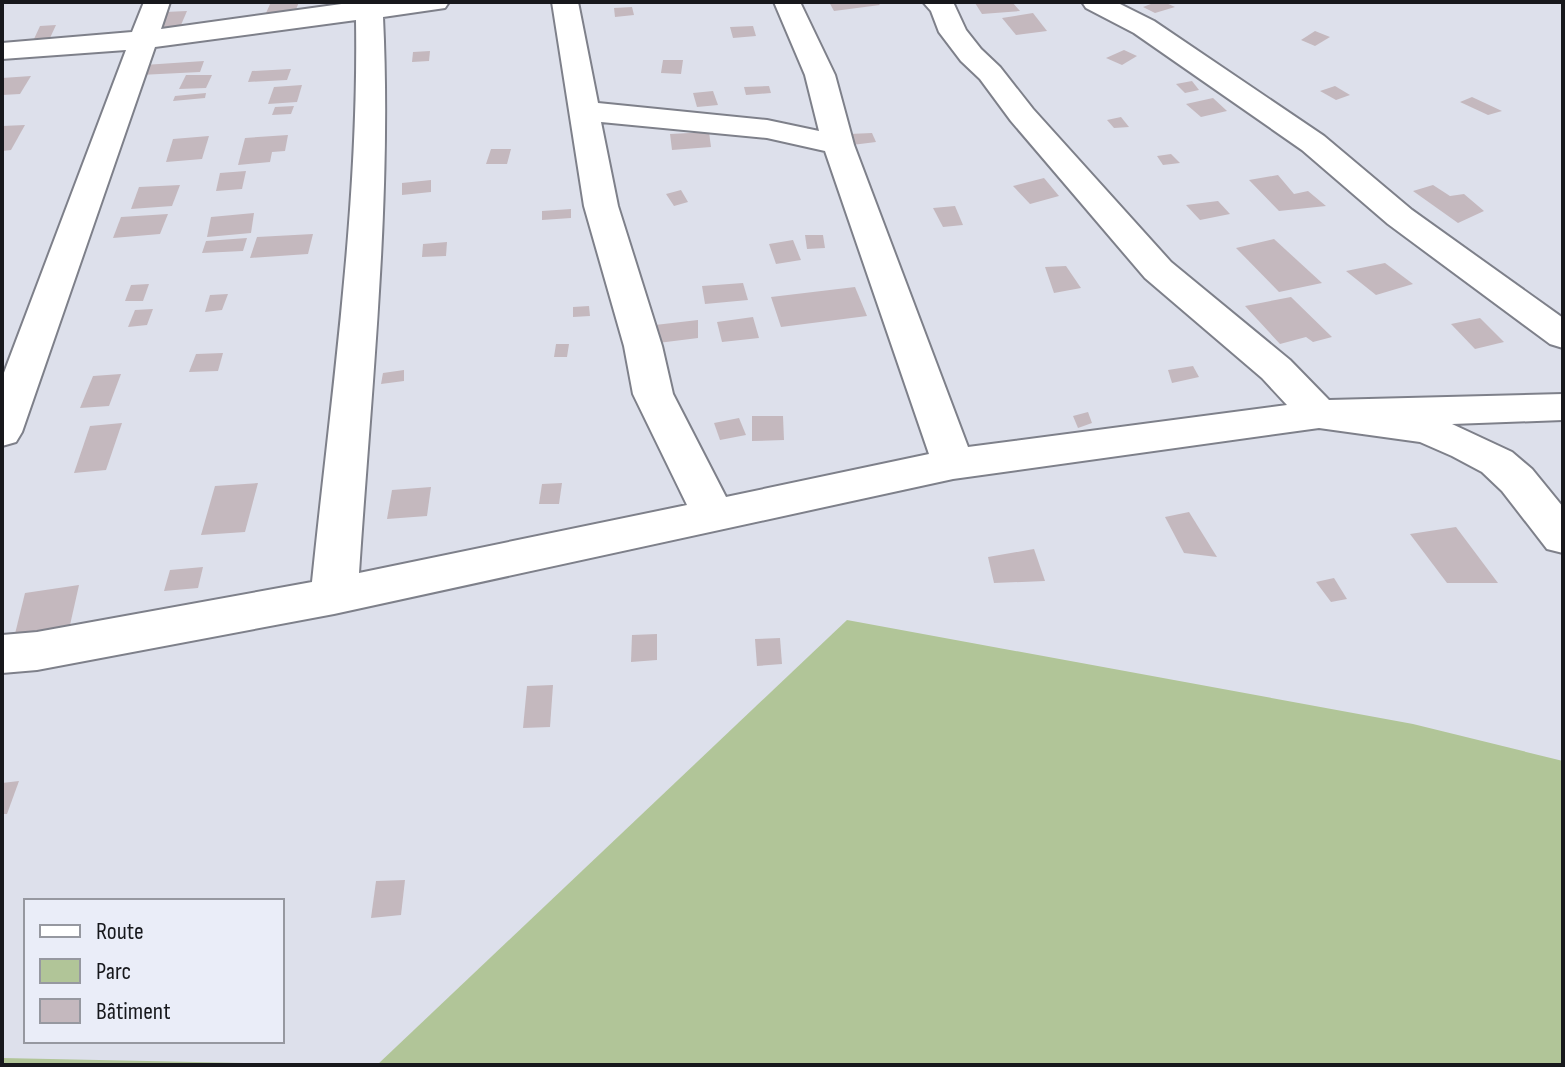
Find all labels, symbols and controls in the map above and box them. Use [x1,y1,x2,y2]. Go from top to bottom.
legend [24,899,284,1043]
text: Route [96,917,144,946]
text: Parc [96,957,131,986]
text: Bâtiment [96,997,171,1026]

